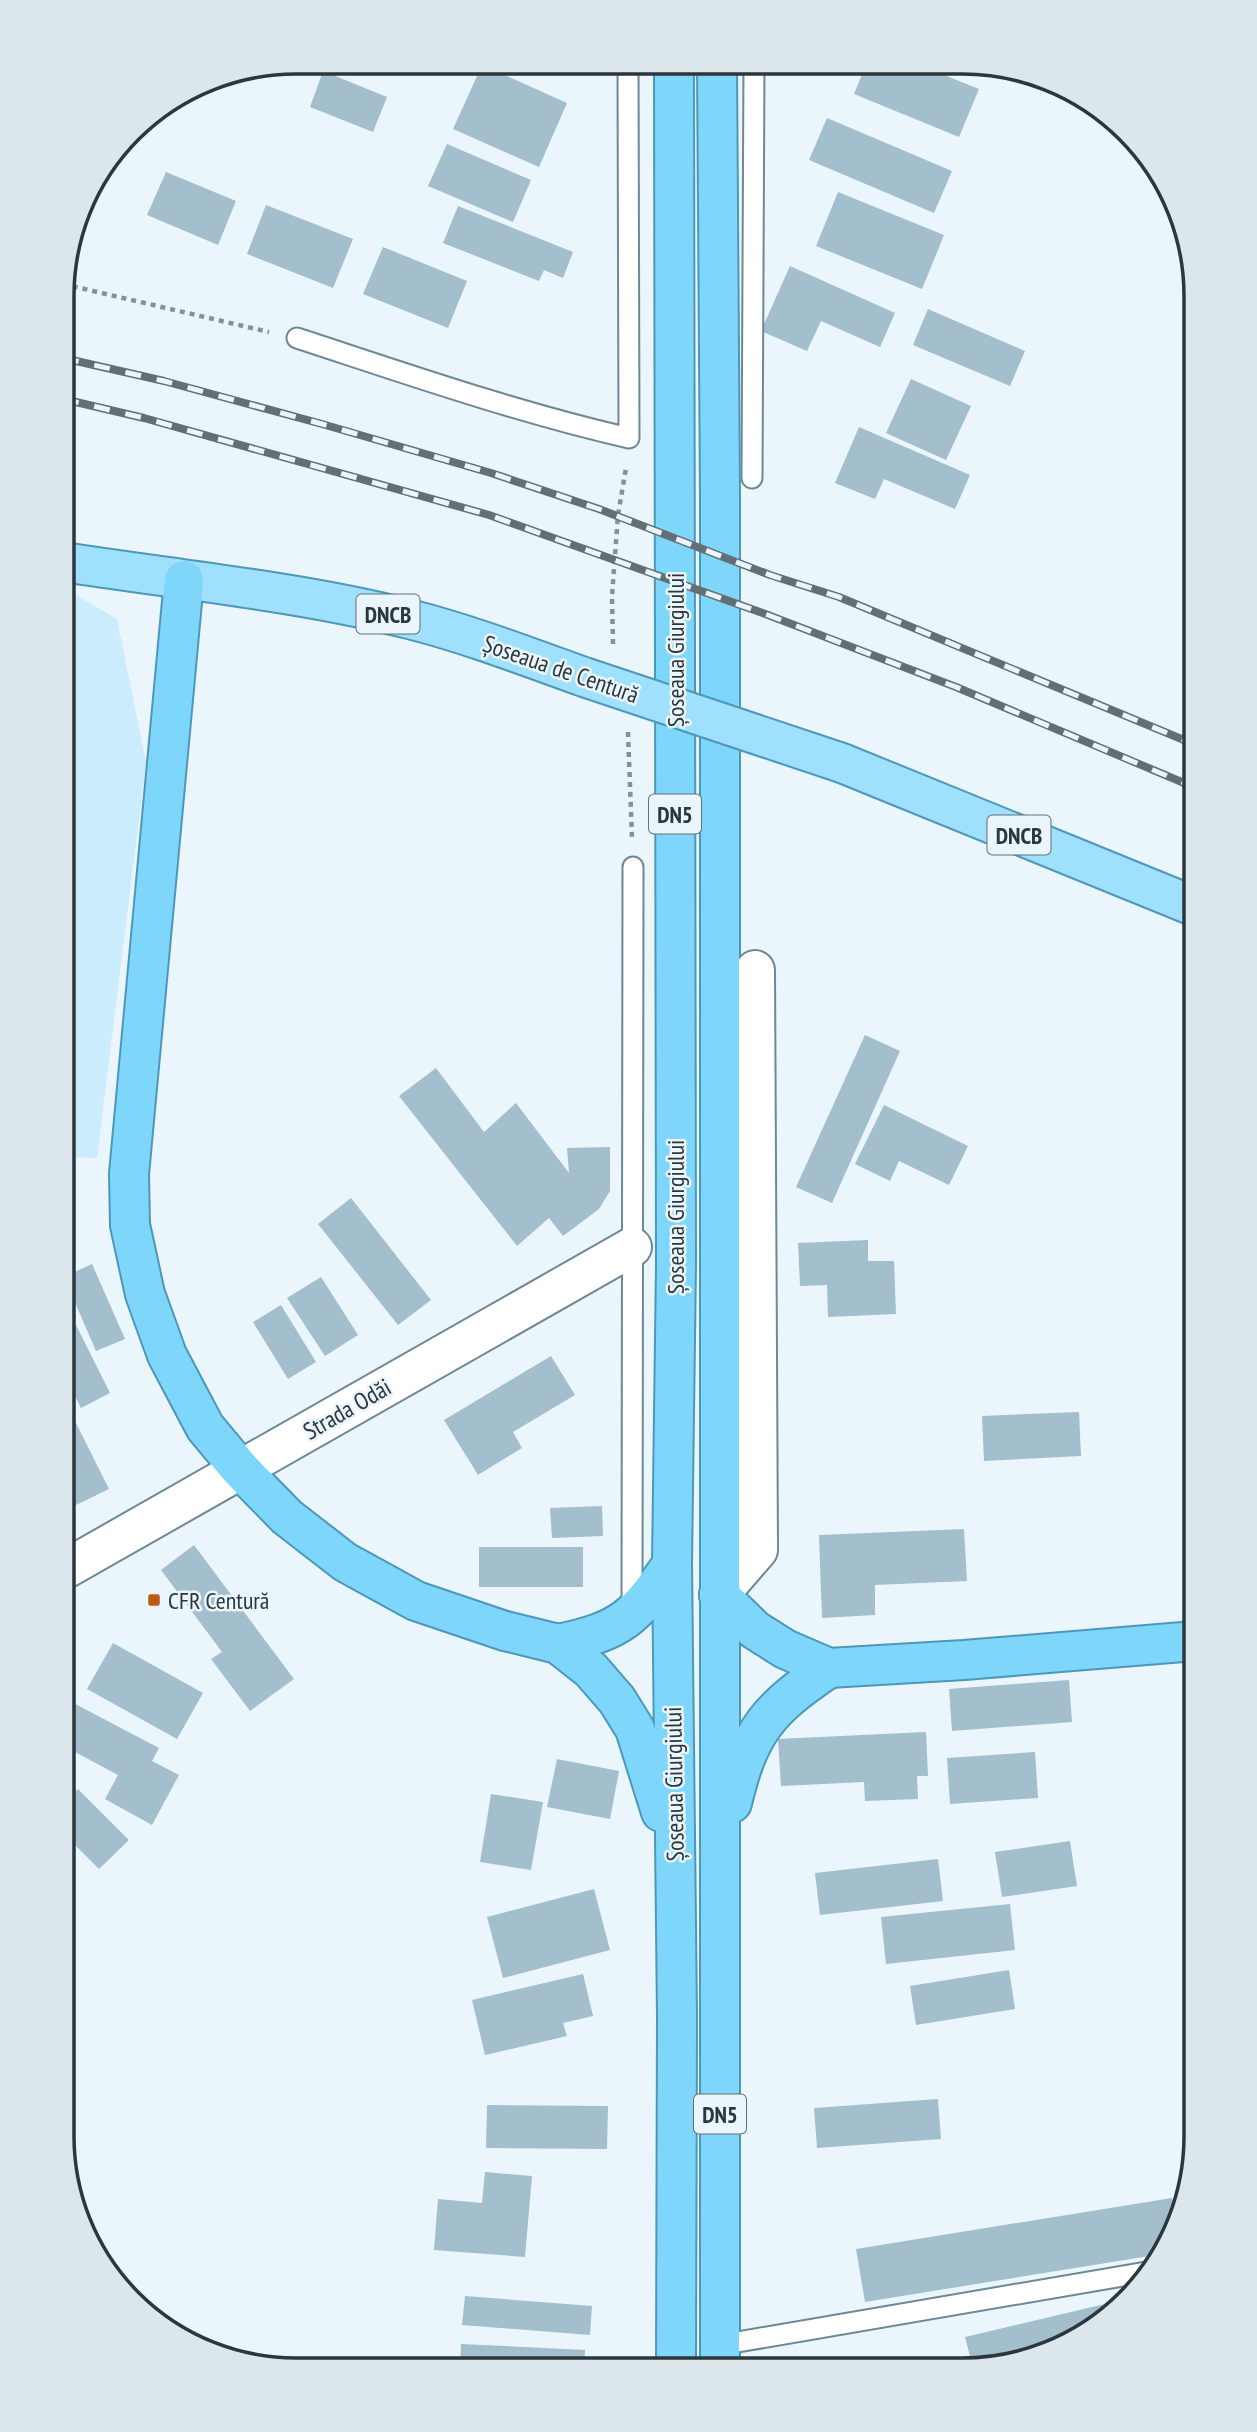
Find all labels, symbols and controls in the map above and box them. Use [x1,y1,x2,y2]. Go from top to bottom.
street label: Șoseaua Giurgiului [660,573,691,727]
road number: DNCB [356,594,420,634]
street label: Șoseaua de Centură [479,628,643,710]
road number: DN5 [649,794,701,834]
road number: DNCB [988,816,1050,855]
street label: Șoseaua Giurgiului [660,1140,691,1294]
street label: Strada Odăi [297,1371,397,1447]
place label: CFR Centură [168,1585,269,1616]
marker: CFR Centură [146,1592,162,1608]
street label: Șoseaua Giurgiului [657,1706,691,1862]
road number: DN5 [694,2094,746,2134]

